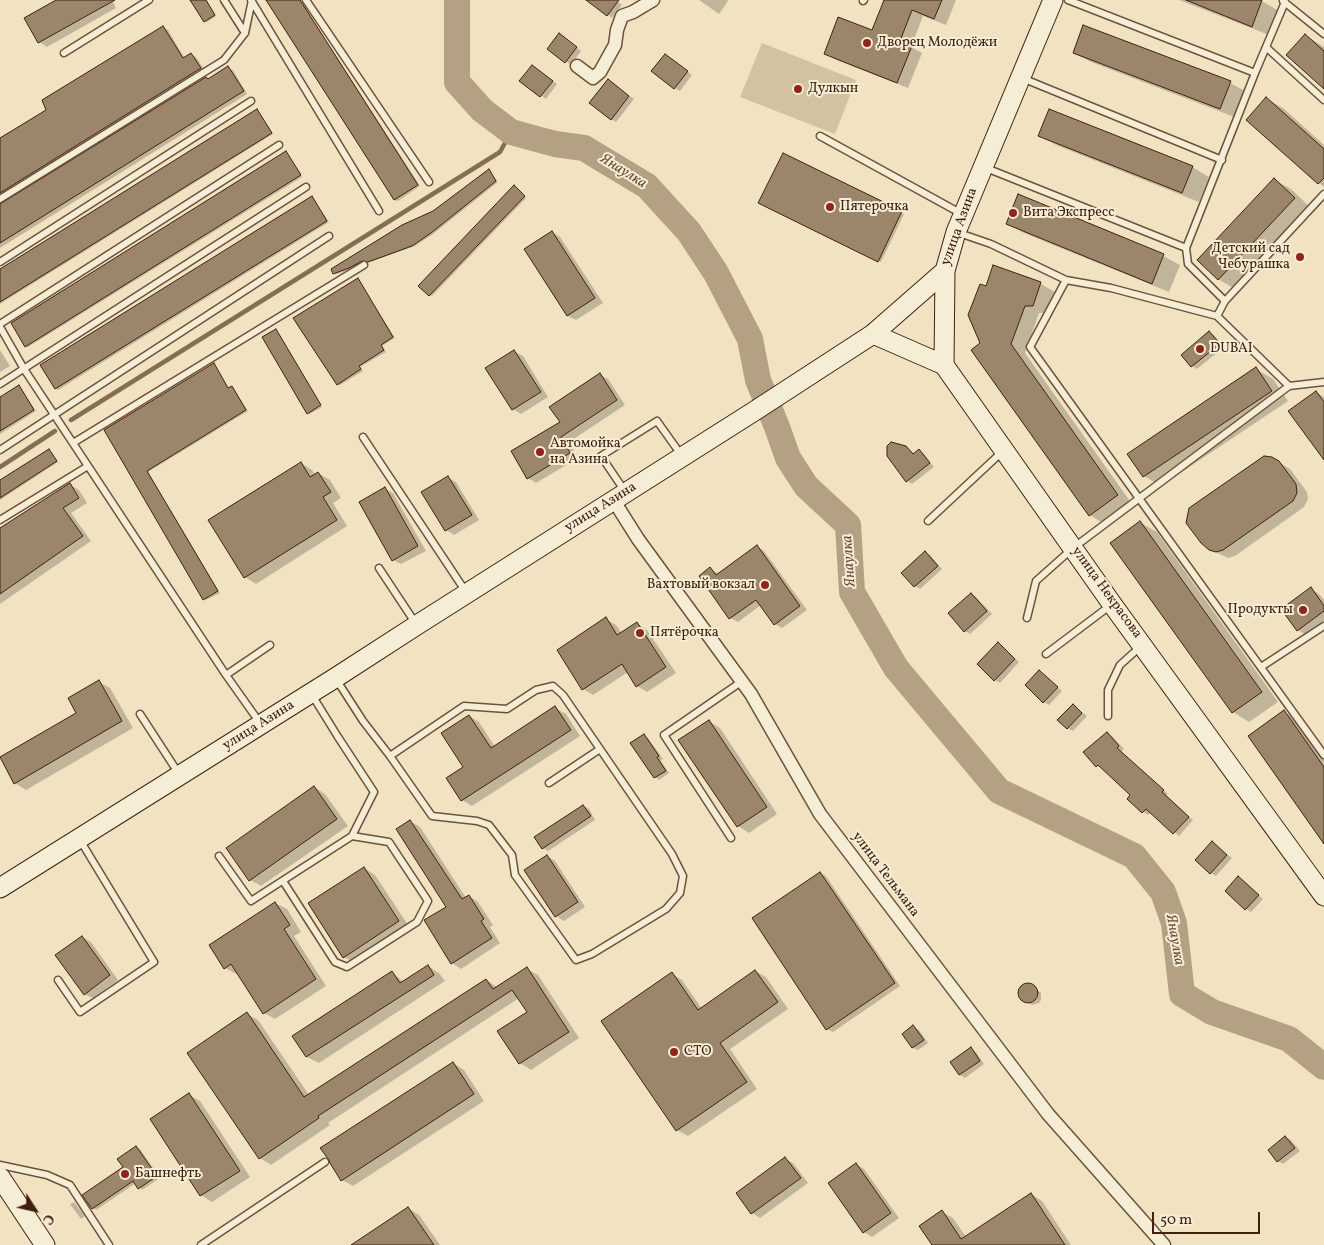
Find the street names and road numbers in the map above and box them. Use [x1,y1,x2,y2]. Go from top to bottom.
street label: улица Азина [938,186,982,268]
street label: улица Азина [562,479,640,537]
street label: улица Некрасова [1067,544,1145,642]
street label: улица Азина [220,697,298,755]
street label: улица Тельмана [847,829,923,921]

